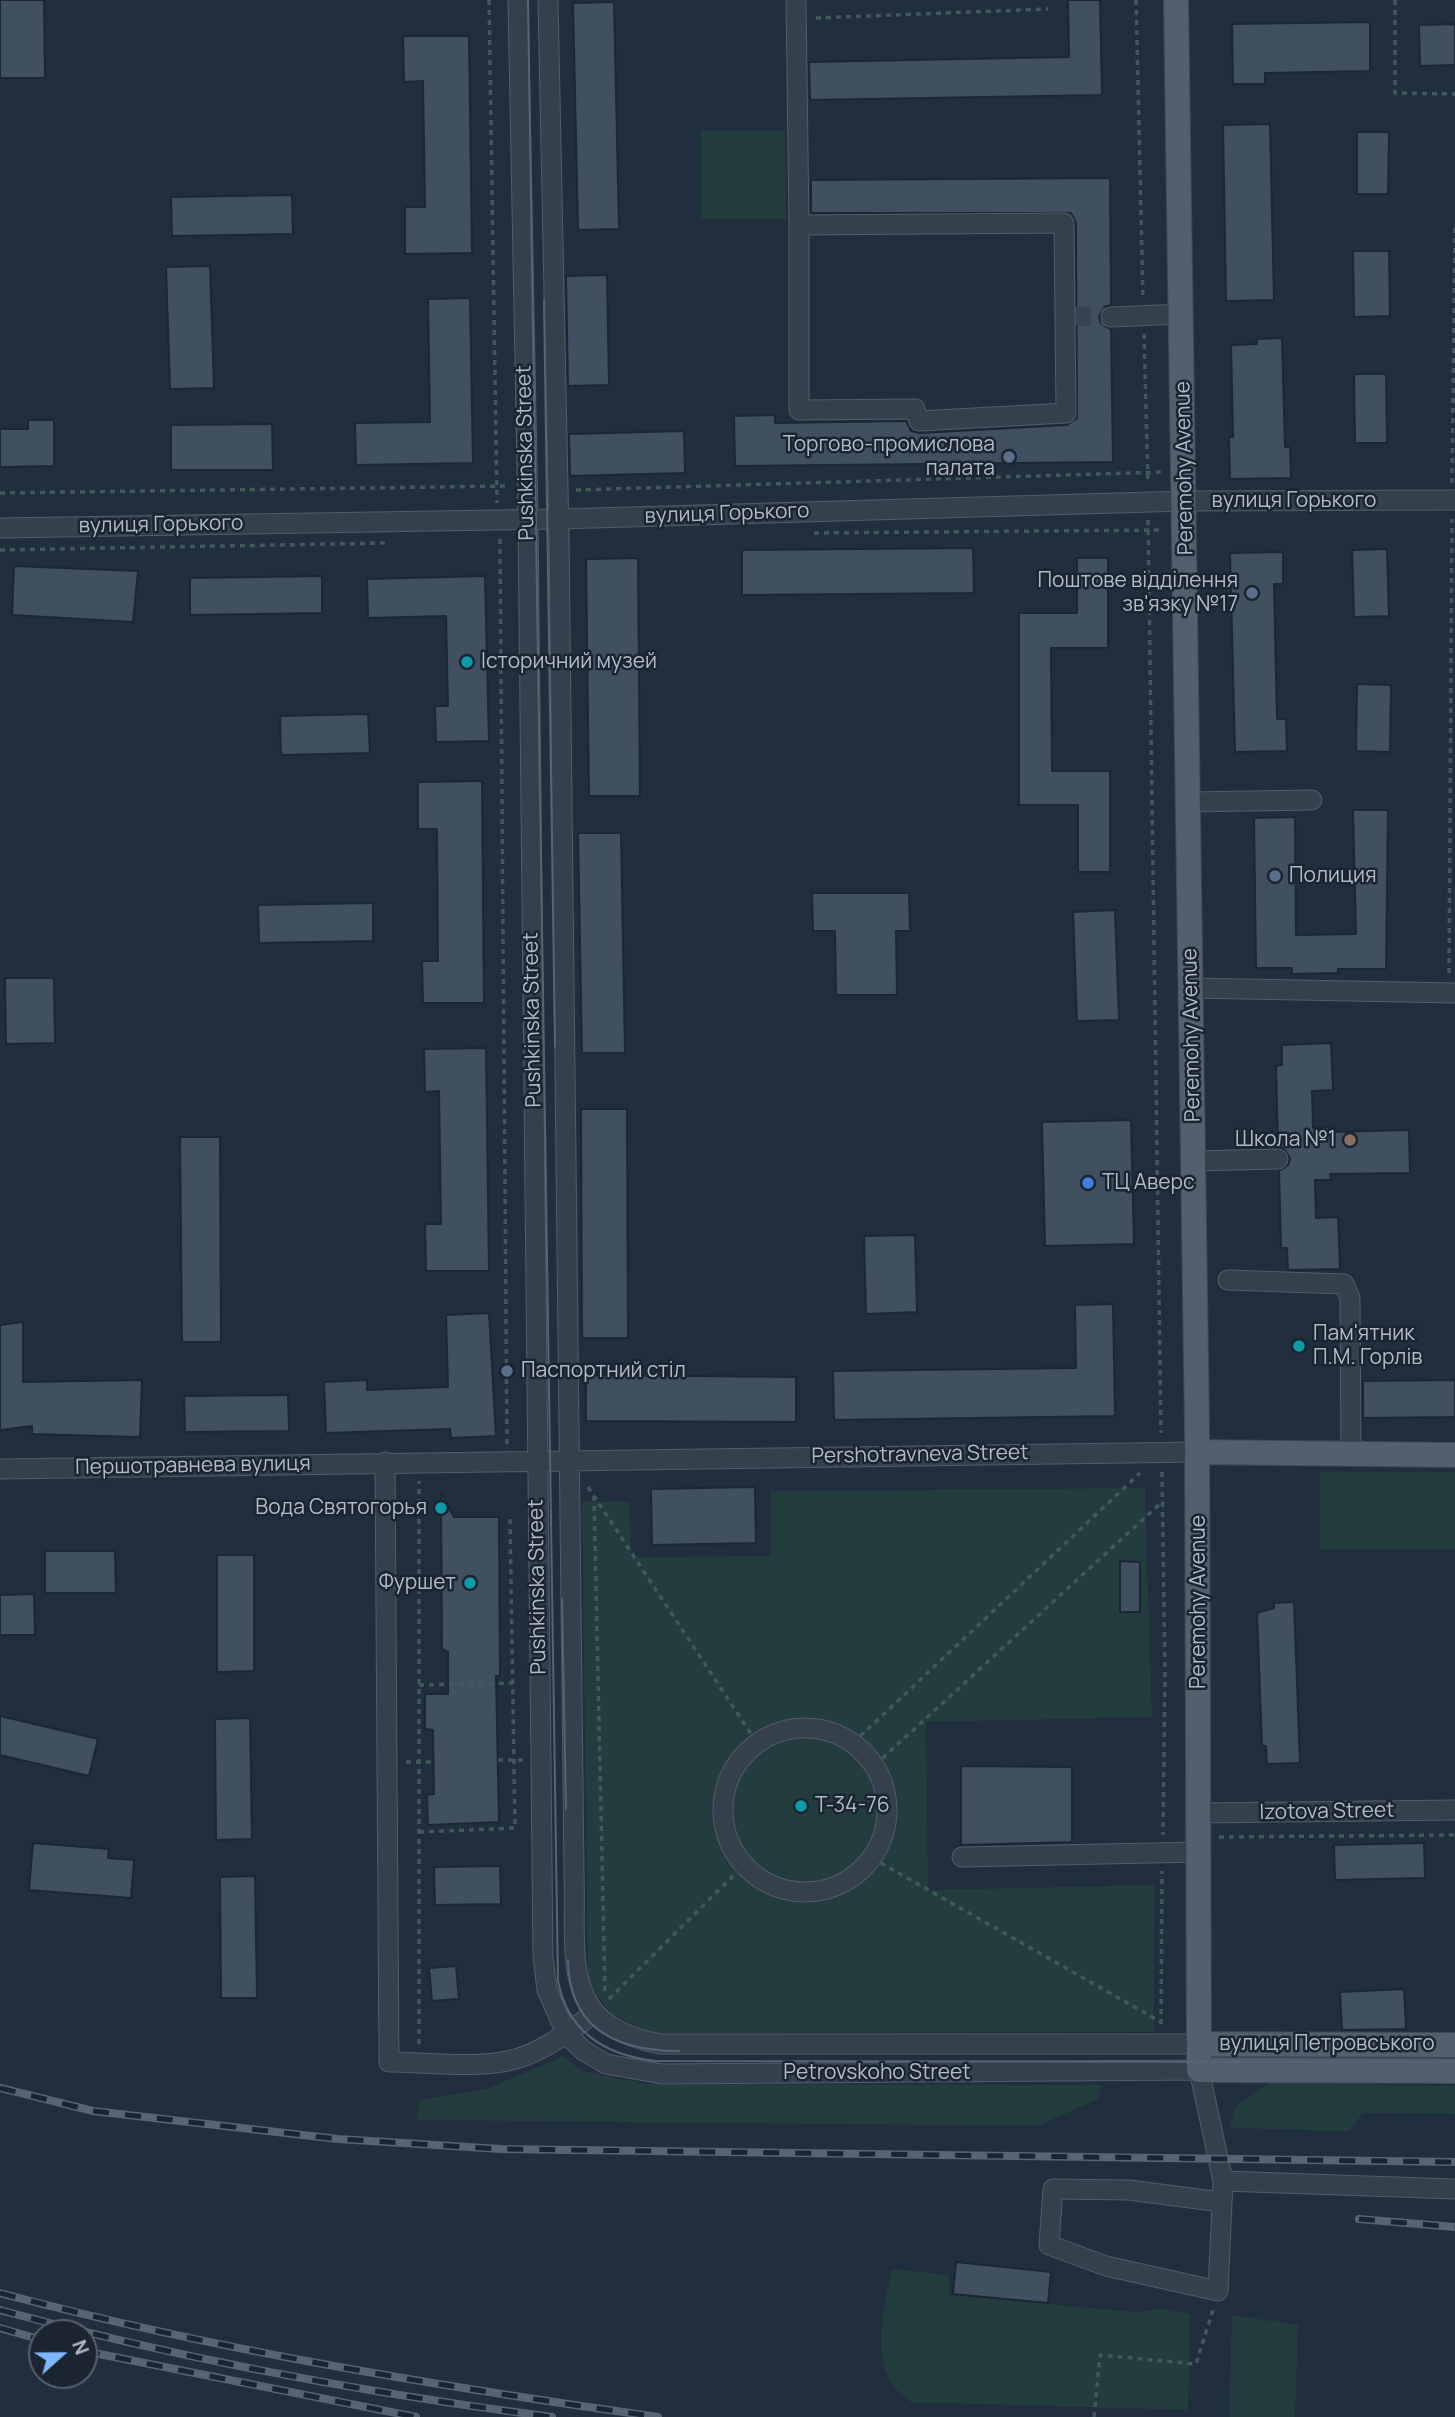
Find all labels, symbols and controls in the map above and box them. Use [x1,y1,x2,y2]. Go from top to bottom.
street label: Pushkinska Street [512,365,540,541]
street label: Peremohy Avenue [1171,381,1199,555]
place label: Торгово-промислова палата [783,432,995,482]
marker: Торгово-промислова палата [1001,449,1017,465]
street label: вулиця Горького [1212,488,1376,514]
street label: вулиця Горького [644,499,810,529]
street label: вулиця Горького [78,511,244,539]
place label: Поштове відділення зв'язку №17 [1038,568,1238,618]
marker: Поштове відділення зв'язку №17 [1244,585,1260,601]
place label: Історичний музей [481,649,657,675]
marker: Історичний музей [459,654,475,670]
place label: Полиция [1289,863,1376,889]
marker: Полиция [1267,868,1283,884]
street label: Pushkinska Street [519,932,547,1108]
street label: Peremohy Avenue [1178,948,1206,1122]
place label: Школа №1 [1235,1127,1336,1153]
marker: Школа №1 [1342,1132,1358,1148]
place label: ТЦ Аверс [1102,1170,1195,1196]
marker: ТЦ Аверс [1080,1175,1096,1191]
place label: Пам'ятник П.М. Горлів [1313,1321,1423,1371]
marker: Пам'ятник П.М. Горлів [1291,1338,1307,1354]
place label: Паспортний стіл [521,1358,686,1384]
marker: Паспортний стіл [499,1363,515,1379]
street label: Pershotravneva Street [811,1441,1029,1469]
street label: Першотравнева вулиця [75,1451,311,1481]
place label: Вода Святогорья [255,1495,427,1521]
street label: Pushkinska Street [524,1499,552,1675]
marker: Вода Святогорья [433,1500,449,1516]
street label: Peremohy Avenue [1186,1515,1212,1689]
place label: Фуршет [379,1570,456,1596]
marker: Фуршет [462,1575,478,1591]
place label: Т-34-76 [815,1793,890,1819]
marker: Т-34-76 [793,1798,809,1814]
street label: Izotova Street [1259,1798,1395,1826]
street label: вулиця Петровського [1219,2031,1435,2057]
street label: Petrovskoho Street [783,2060,971,2086]
north arrow [28,2319,98,2389]
text: N [66,2336,95,2358]

